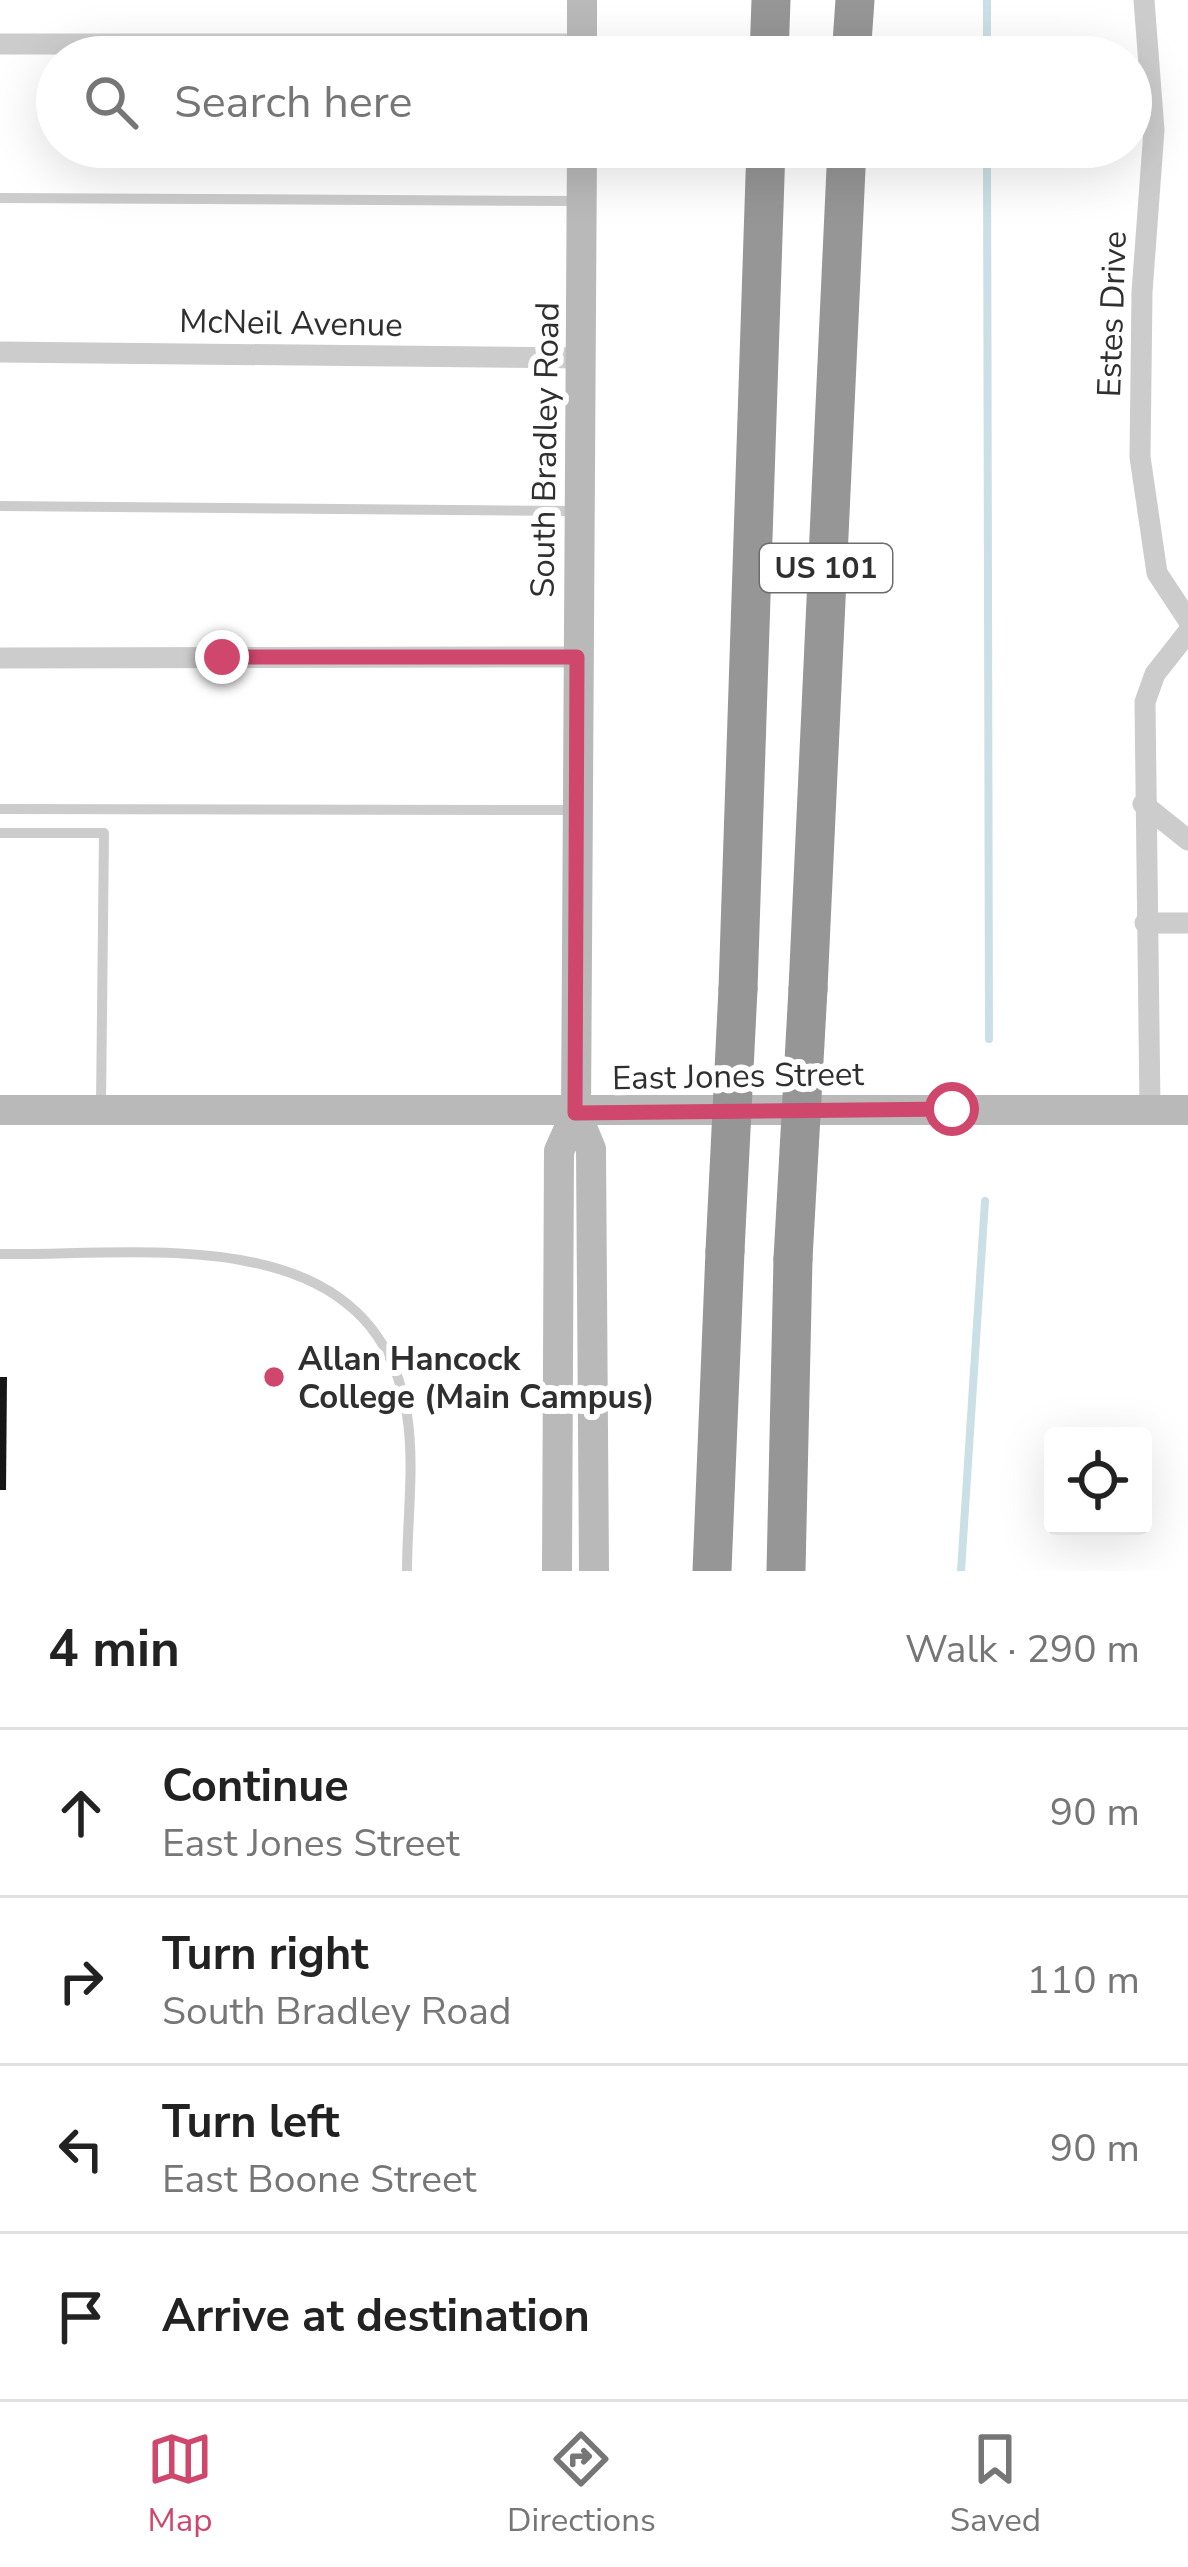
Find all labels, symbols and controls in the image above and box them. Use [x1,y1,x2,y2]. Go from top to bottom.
search box [36,36,1152,168]
icon: search [78,69,144,135]
text: Search here [174,72,413,133]
street label: Estes Drive [1087,230,1138,398]
street label: McNeil Avenue [179,299,403,348]
street label: South Bradley Road [520,302,571,598]
road number: US 101 [760,544,892,592]
route end [195,630,249,684]
street label: East Jones Street [612,1052,865,1101]
route start [925,1082,979,1136]
place label: Allan Hancock College (Main Campus) [298,1337,655,1420]
marker: Allan Hancock College (Main Campus) [261,1364,287,1390]
map controls [1044,1427,1152,1535]
button: locate [1044,1427,1152,1535]
text: 4 min [48,1614,180,1684]
text: Walk · 290 m [905,1623,1140,1676]
text: Continue [162,1756,349,1817]
icon: ahead [48,1780,114,1846]
text: 90 m [1050,1786,1140,1839]
text: East Jones Street [162,1817,460,1870]
text: Turn right [162,1924,369,1985]
icon: right [48,1948,114,2014]
text: 110 m [1026,1954,1140,2007]
text: South Bradley Road [162,1985,512,2038]
text: Turn left [162,2092,340,2153]
icon: left [48,2116,114,2182]
text: 90 m [1050,2122,1140,2175]
text: East Boone Street [162,2153,476,2206]
icon: arrive [48,2284,114,2350]
text: Arrive at destination [162,2286,590,2347]
tab: Map [147,2426,213,2543]
tab: Directions [507,2426,656,2543]
tab: Saved [950,2426,1041,2543]

